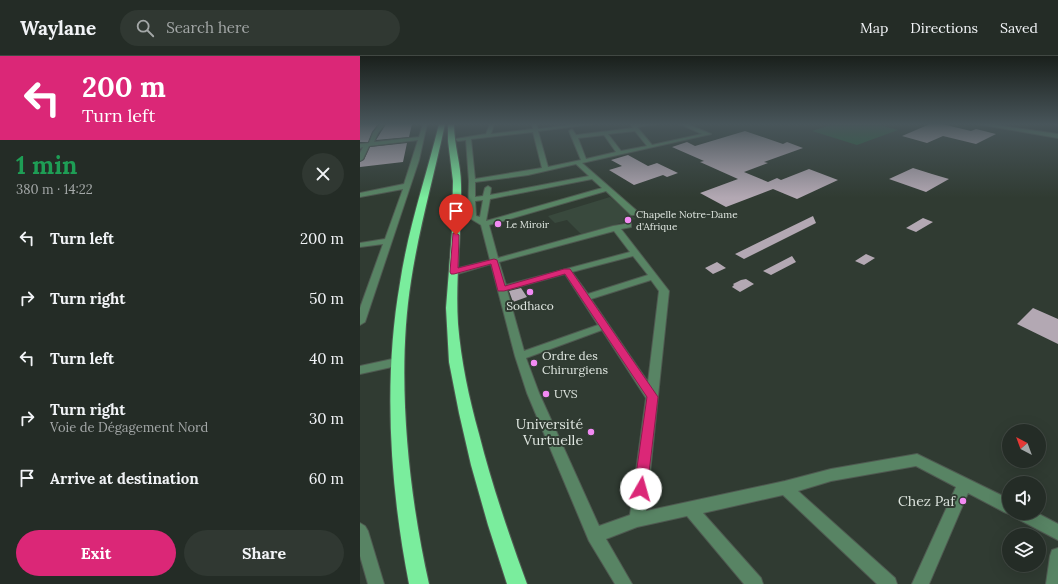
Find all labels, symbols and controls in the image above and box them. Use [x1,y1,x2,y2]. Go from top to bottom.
search box [120,10,400,46]
text: Waylane [20,16,96,40]
icon: search [134,17,156,39]
text: Search here [166,18,250,37]
text: Map [860,19,888,37]
text: Directions [910,19,978,37]
text: Saved [1000,19,1038,37]
text: 200 m [82,69,166,105]
icon: left [16,72,68,124]
text: Turn left [82,104,155,127]
text: 1 min [16,150,77,181]
button: close [302,153,344,195]
text: 380 m · 14:22 [16,181,93,198]
pin [439,194,473,235]
icon: arrive [445,200,467,222]
place label: Chapelle Notre-Dame d'Afrique [636,208,738,233]
marker: Chapelle Notre-Dame d'Afrique [623,215,633,225]
place label: Le Miroir [506,218,550,231]
marker: Le Miroir [493,219,503,229]
icon: left [16,227,38,249]
text: Turn left [50,229,114,248]
text: 200 m [300,229,344,248]
icon: right [16,287,38,309]
marker: Sodhaco [525,287,535,297]
text: Turn right [50,289,126,308]
text: 50 m [309,289,344,308]
place label: Sodhaco [506,298,554,313]
icon: left [16,347,38,369]
place label: Ordre des Chirurgiens [542,348,609,377]
text: Turn left [50,349,114,368]
text: 40 m [309,349,344,368]
marker: Ordre des Chirurgiens [529,358,539,368]
place label: UVS [554,386,578,401]
marker: UVS [541,389,551,399]
text: Turn right [50,400,126,419]
icon: right [16,407,38,429]
text: 30 m [309,409,344,428]
place label: Université Vurtuelle [516,415,583,449]
text: Voie de Dégagement Nord [50,419,208,436]
north arrow [1002,424,1046,468]
map controls [1002,424,1046,572]
marker: Université Vurtuelle [586,427,596,437]
icon: arrive [16,467,38,489]
position arrow [620,468,662,510]
text: Arrive at destination [50,469,199,488]
text: 60 m [309,469,344,488]
button: sound [1002,476,1046,520]
place label: Chez Paf [898,492,956,510]
marker: Chez Paf [958,496,968,506]
button: layers [1002,528,1046,572]
button: Exit [16,530,176,576]
button: Share [184,530,344,576]

